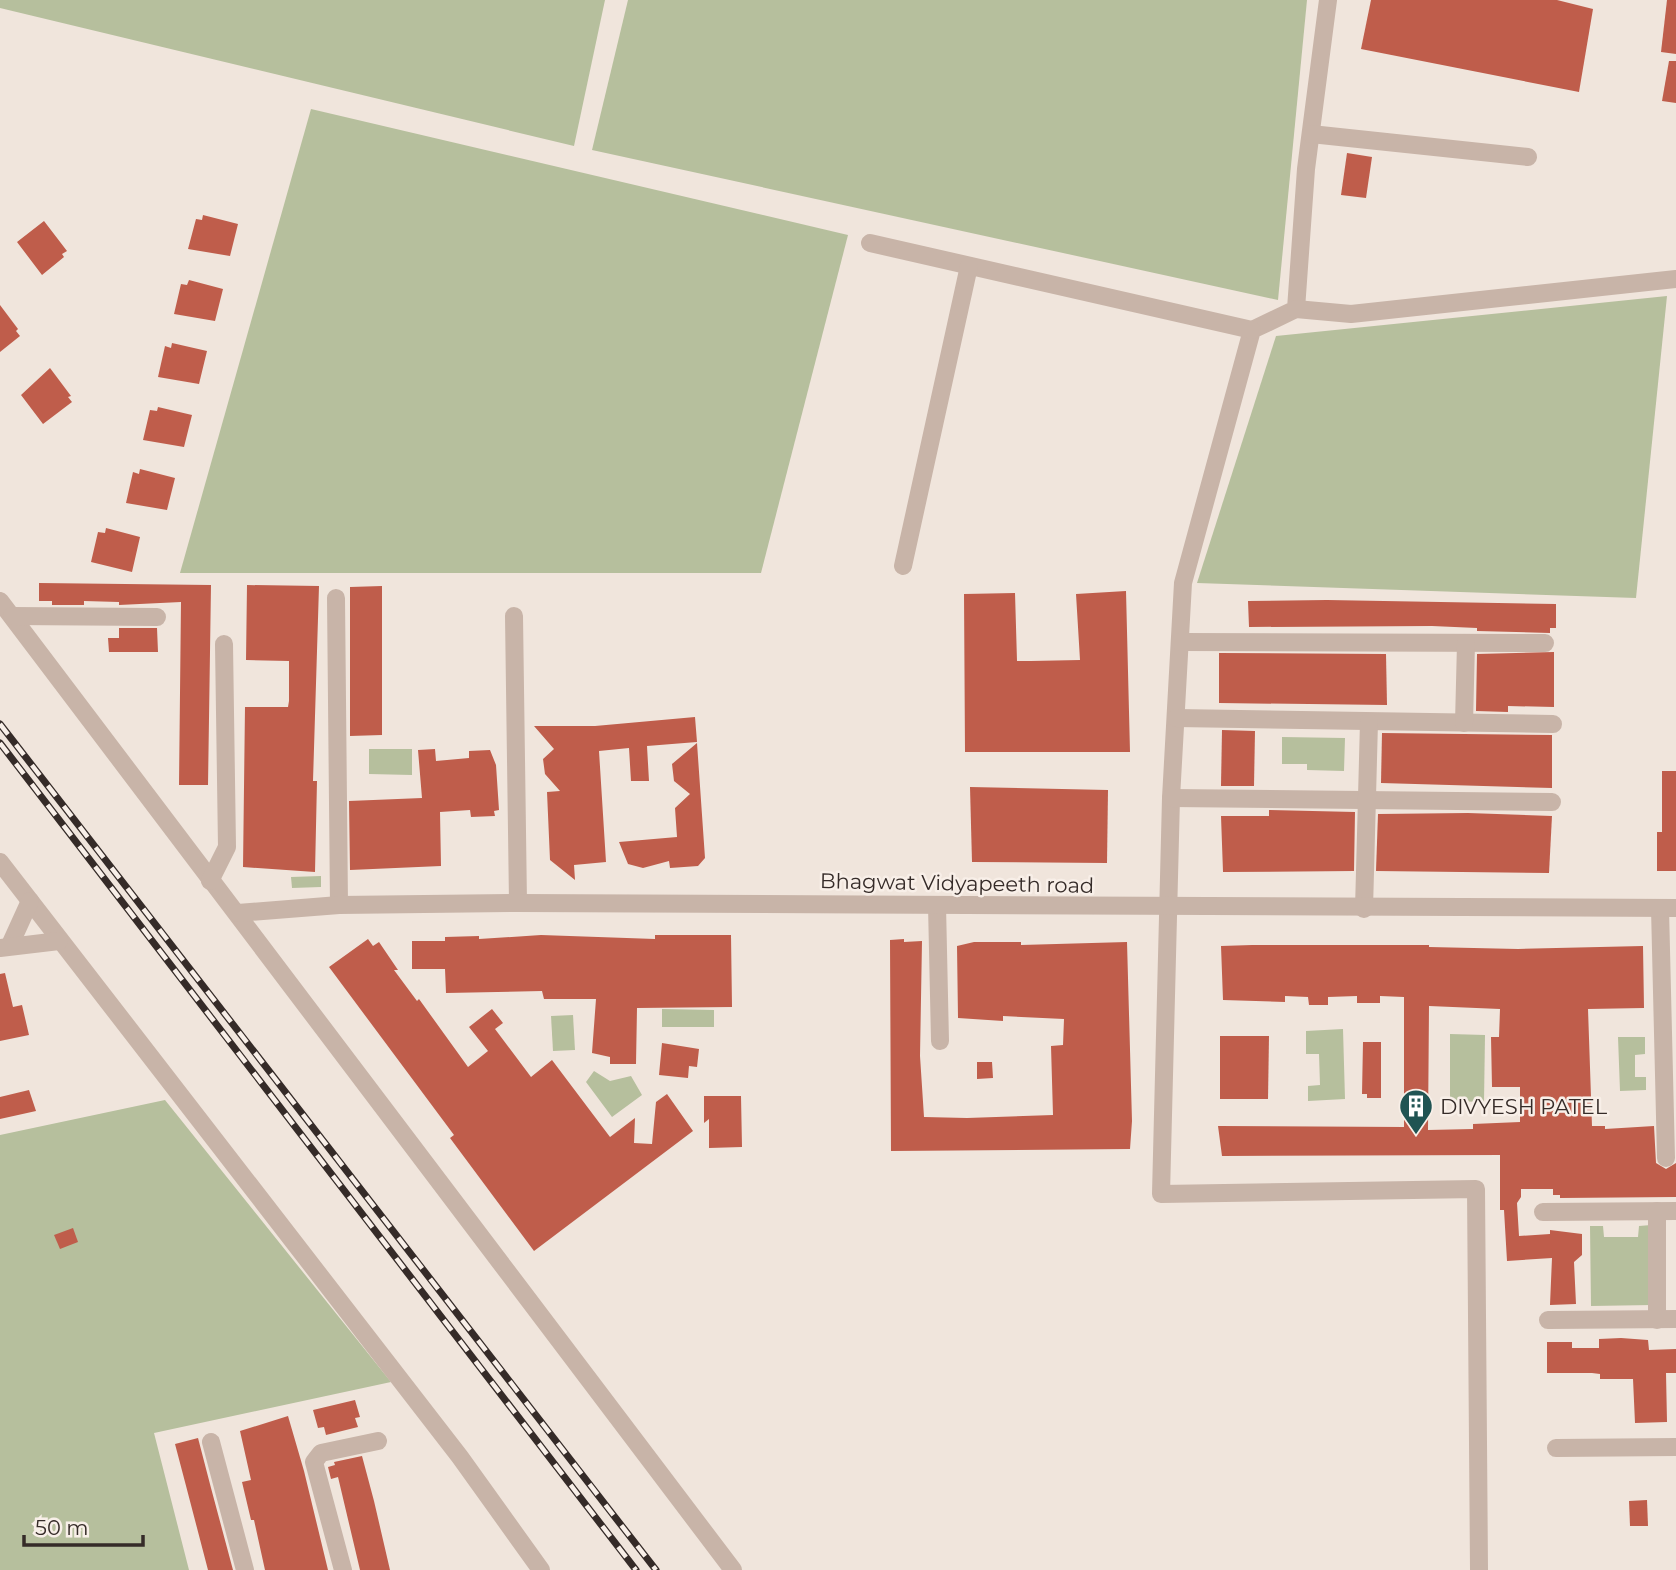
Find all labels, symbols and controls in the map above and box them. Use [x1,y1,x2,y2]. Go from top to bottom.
street label: Bhagwat Vidyapeeth road [820,868,1094,898]
building icon: DIVYESH PATEL [1397,1087,1435,1136]
place label: DIVYESH PATEL [1440,1094,1608,1119]
scale bar [24,1504,144,1548]
text: 50 m [35,1515,89,1540]

